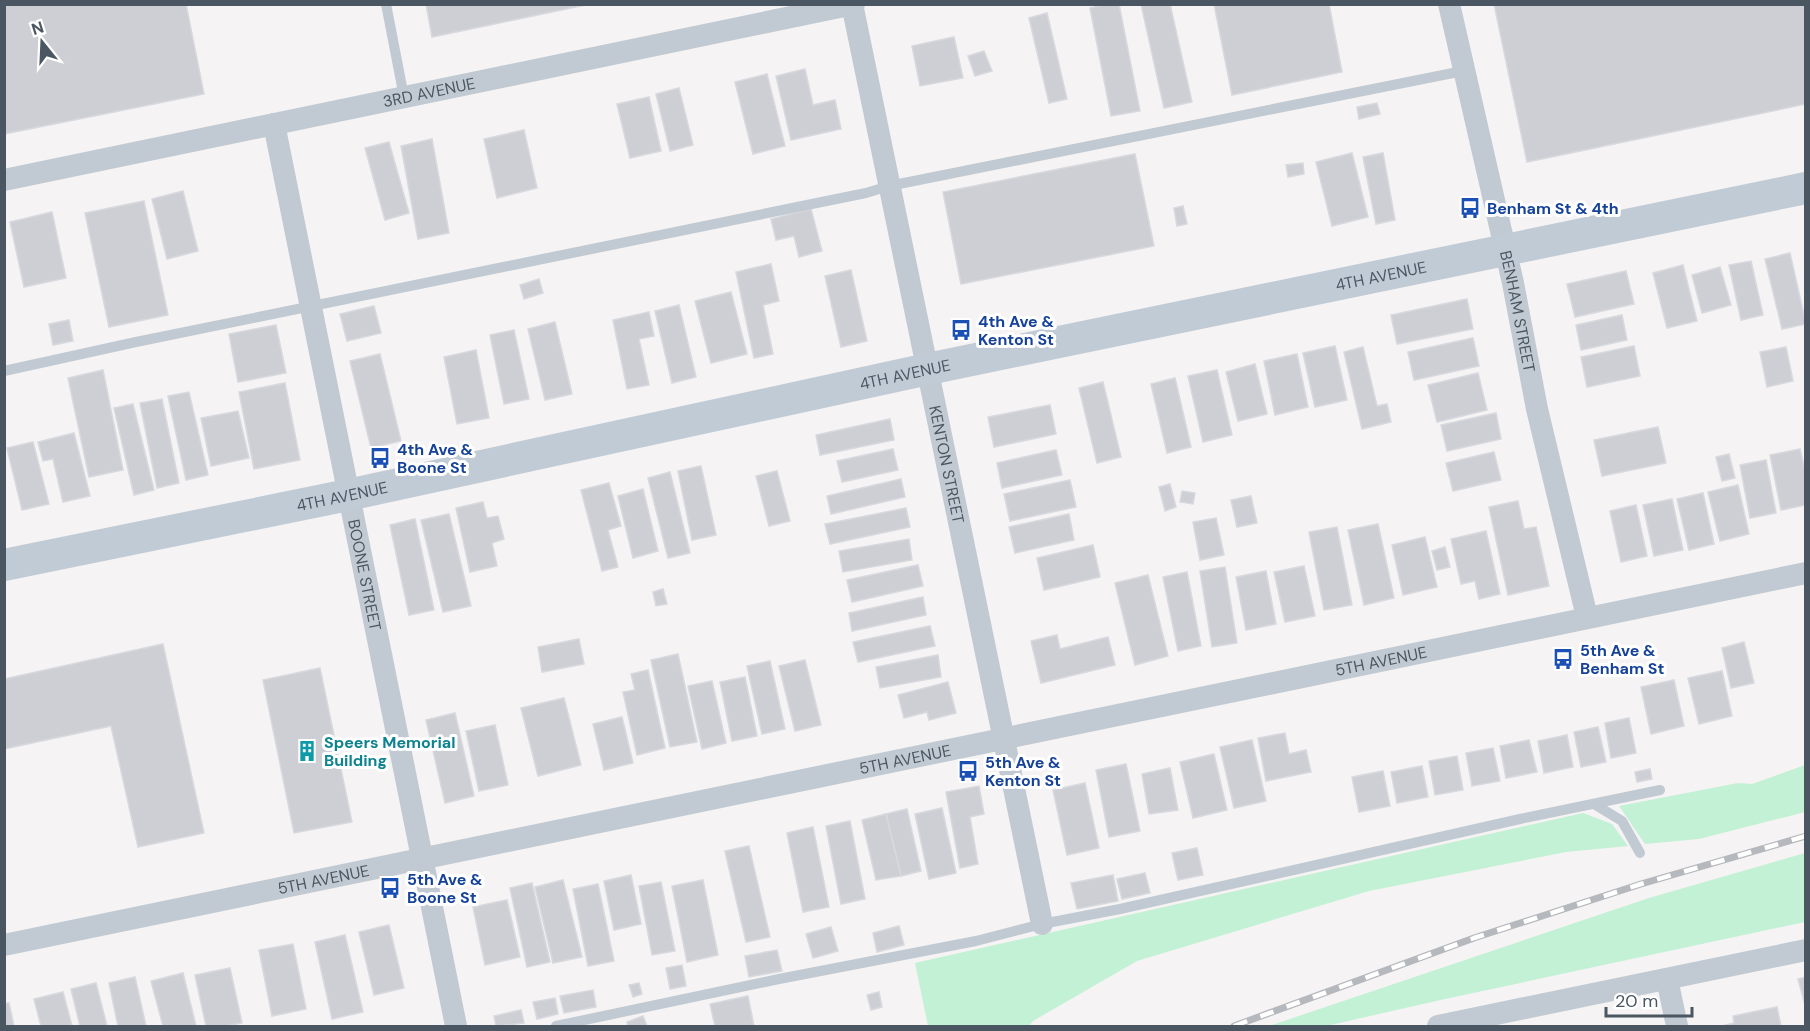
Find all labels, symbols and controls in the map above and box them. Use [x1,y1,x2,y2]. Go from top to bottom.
north arrow [12,12,72,72]
text: N [29,16,46,40]
street label: 3RD AVENUE [381,72,477,112]
bus stop icon: Benham St & 4th [1458,196,1482,220]
place label: Benham St & 4th [1487,198,1619,219]
street label: BENHAM STREET [1495,248,1540,374]
street label: 4TH AVENUE [1333,256,1428,295]
place label: 4th Ave & Kenton St [978,311,1054,350]
bus stop icon: 4th Ave & Kenton St [949,318,973,342]
street label: 4TH AVENUE [857,354,952,394]
street label: KENTON STREET [925,403,969,525]
place label: 4th Ave & Boone St [397,439,473,478]
bus stop icon: 4th Ave & Boone St [368,446,392,470]
street label: 4TH AVENUE [295,476,390,516]
street label: BOONE STREET [343,517,386,633]
place label: 5th Ave & Benham St [1580,640,1664,679]
street label: 5TH AVENUE [1333,641,1429,680]
bus stop icon: 5th Ave & Benham St [1551,647,1575,671]
place label: Speers Memorial Building [324,732,455,771]
building icon: Speers Memorial Building [295,739,319,763]
street label: 5TH AVENUE [857,739,953,779]
place label: 5th Ave & Kenton St [985,752,1061,791]
bus stop icon: 5th Ave & Kenton St [956,759,980,783]
street label: 5TH AVENUE [276,859,371,899]
place label: 5th Ave & Boone St [407,869,483,908]
bus stop icon: 5th Ave & Boone St [378,876,402,900]
scale bar [1606,980,1692,1018]
text: 20 m [1615,989,1658,1013]

